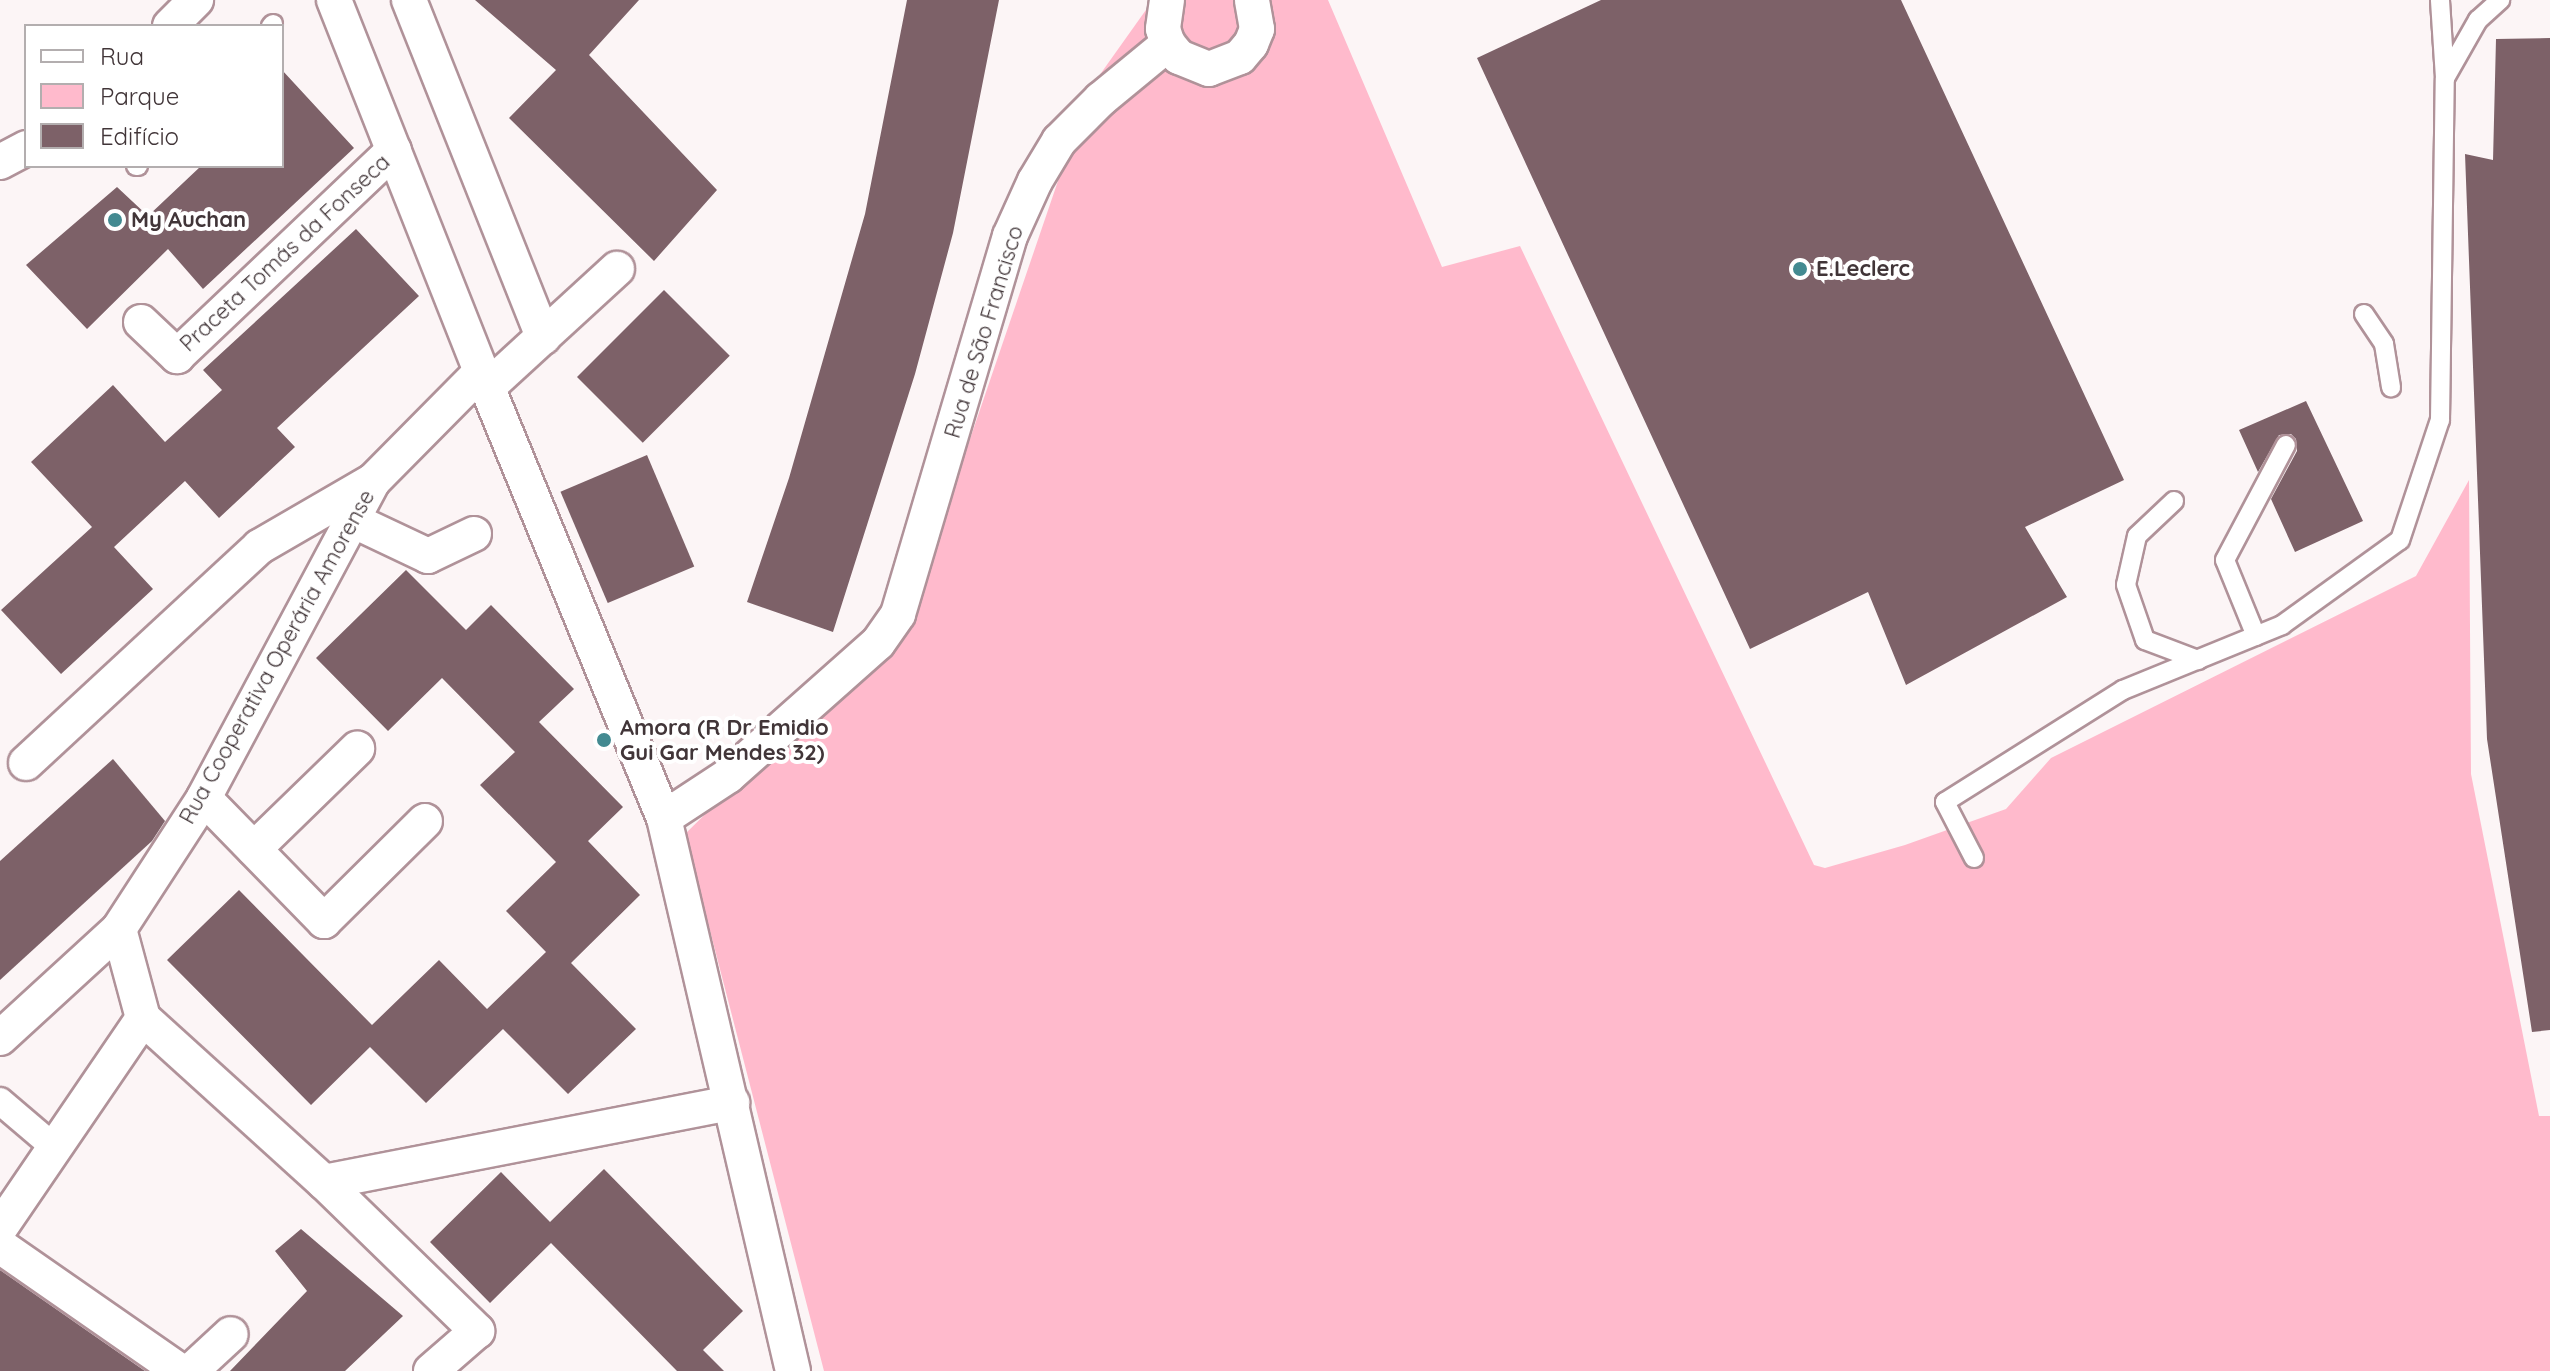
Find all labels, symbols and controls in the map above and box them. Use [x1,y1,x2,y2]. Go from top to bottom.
legend [24,24,284,168]
text: Rua [100,41,144,71]
text: Parque [100,81,179,111]
text: Edifício [100,121,179,151]
street label: Praceta Tomás da Fonseca [175,149,395,357]
place label: My Auchan [131,207,246,233]
marker: My Auchan [106,211,124,229]
street label: Rua de São Francisco [939,223,1029,441]
place label: E.Leclerc [1816,256,1910,282]
marker: E.Leclerc [1791,260,1809,278]
street label: Rua Cooperativa Operária Amorense [174,485,380,829]
place label: Amora (R Dr Emidio Gui Gar Mendes 32) [620,714,829,766]
marker: Amora (R Dr Emidio Gui Gar Mendes 32) [595,731,613,749]

